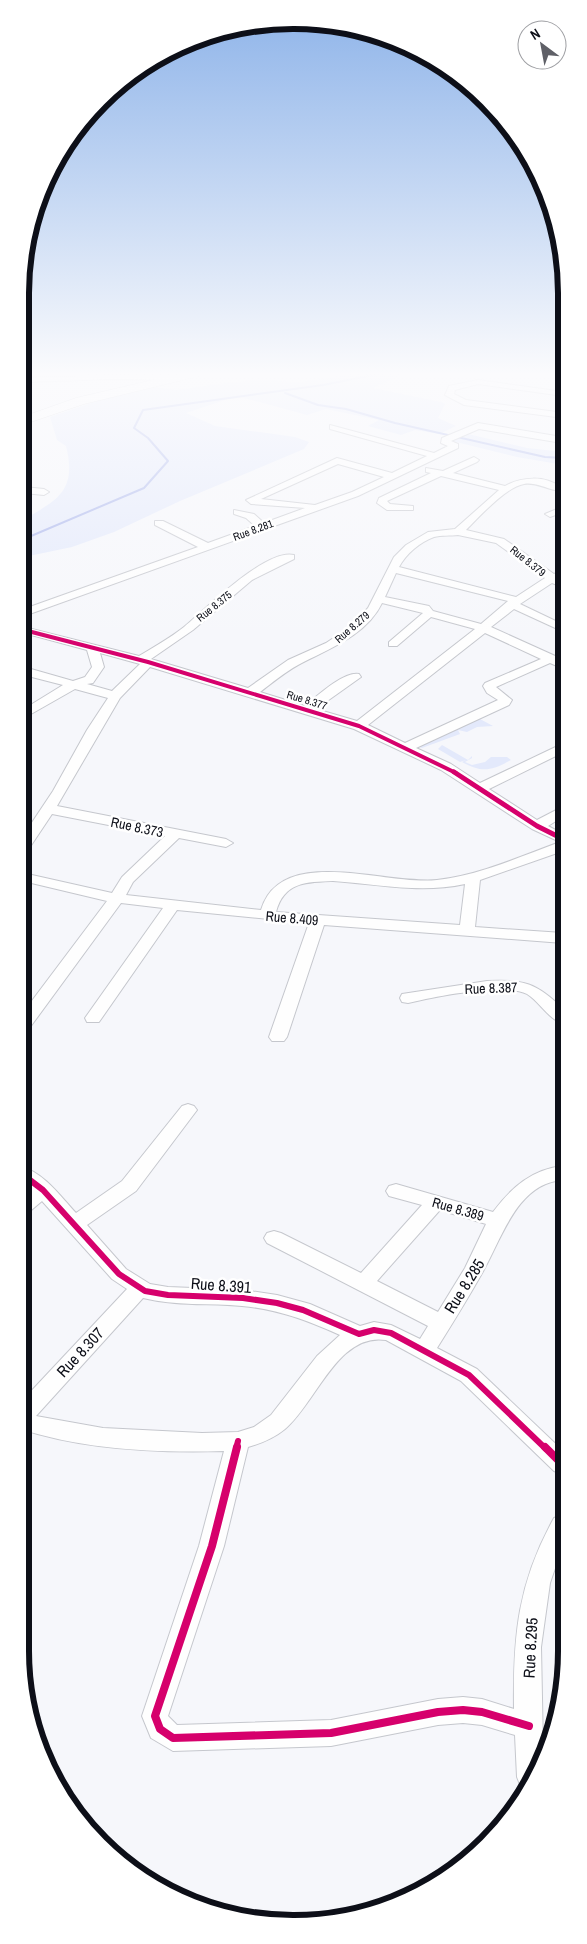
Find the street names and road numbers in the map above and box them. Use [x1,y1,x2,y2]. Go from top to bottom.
street label: Rue 8.281 [231,516,275,544]
street label: Rue 8.379 [507,543,549,579]
street label: Rue 8.375 [193,587,235,625]
street label: Rue 8.279 [332,608,372,646]
street label: Rue 8.377 [285,687,329,713]
street label: Rue 8.373 [109,813,165,841]
street label: Rue 8.409 [265,907,319,929]
street label: Rue 8.387 [464,978,518,998]
street label: Rue 8.389 [430,1193,486,1225]
street label: Rue 8.285 [439,1254,489,1318]
street label: Rue 8.391 [190,1272,253,1298]
street label: Rue 8.307 [51,1322,109,1382]
street label: Rue 8.295 [517,1617,543,1679]

